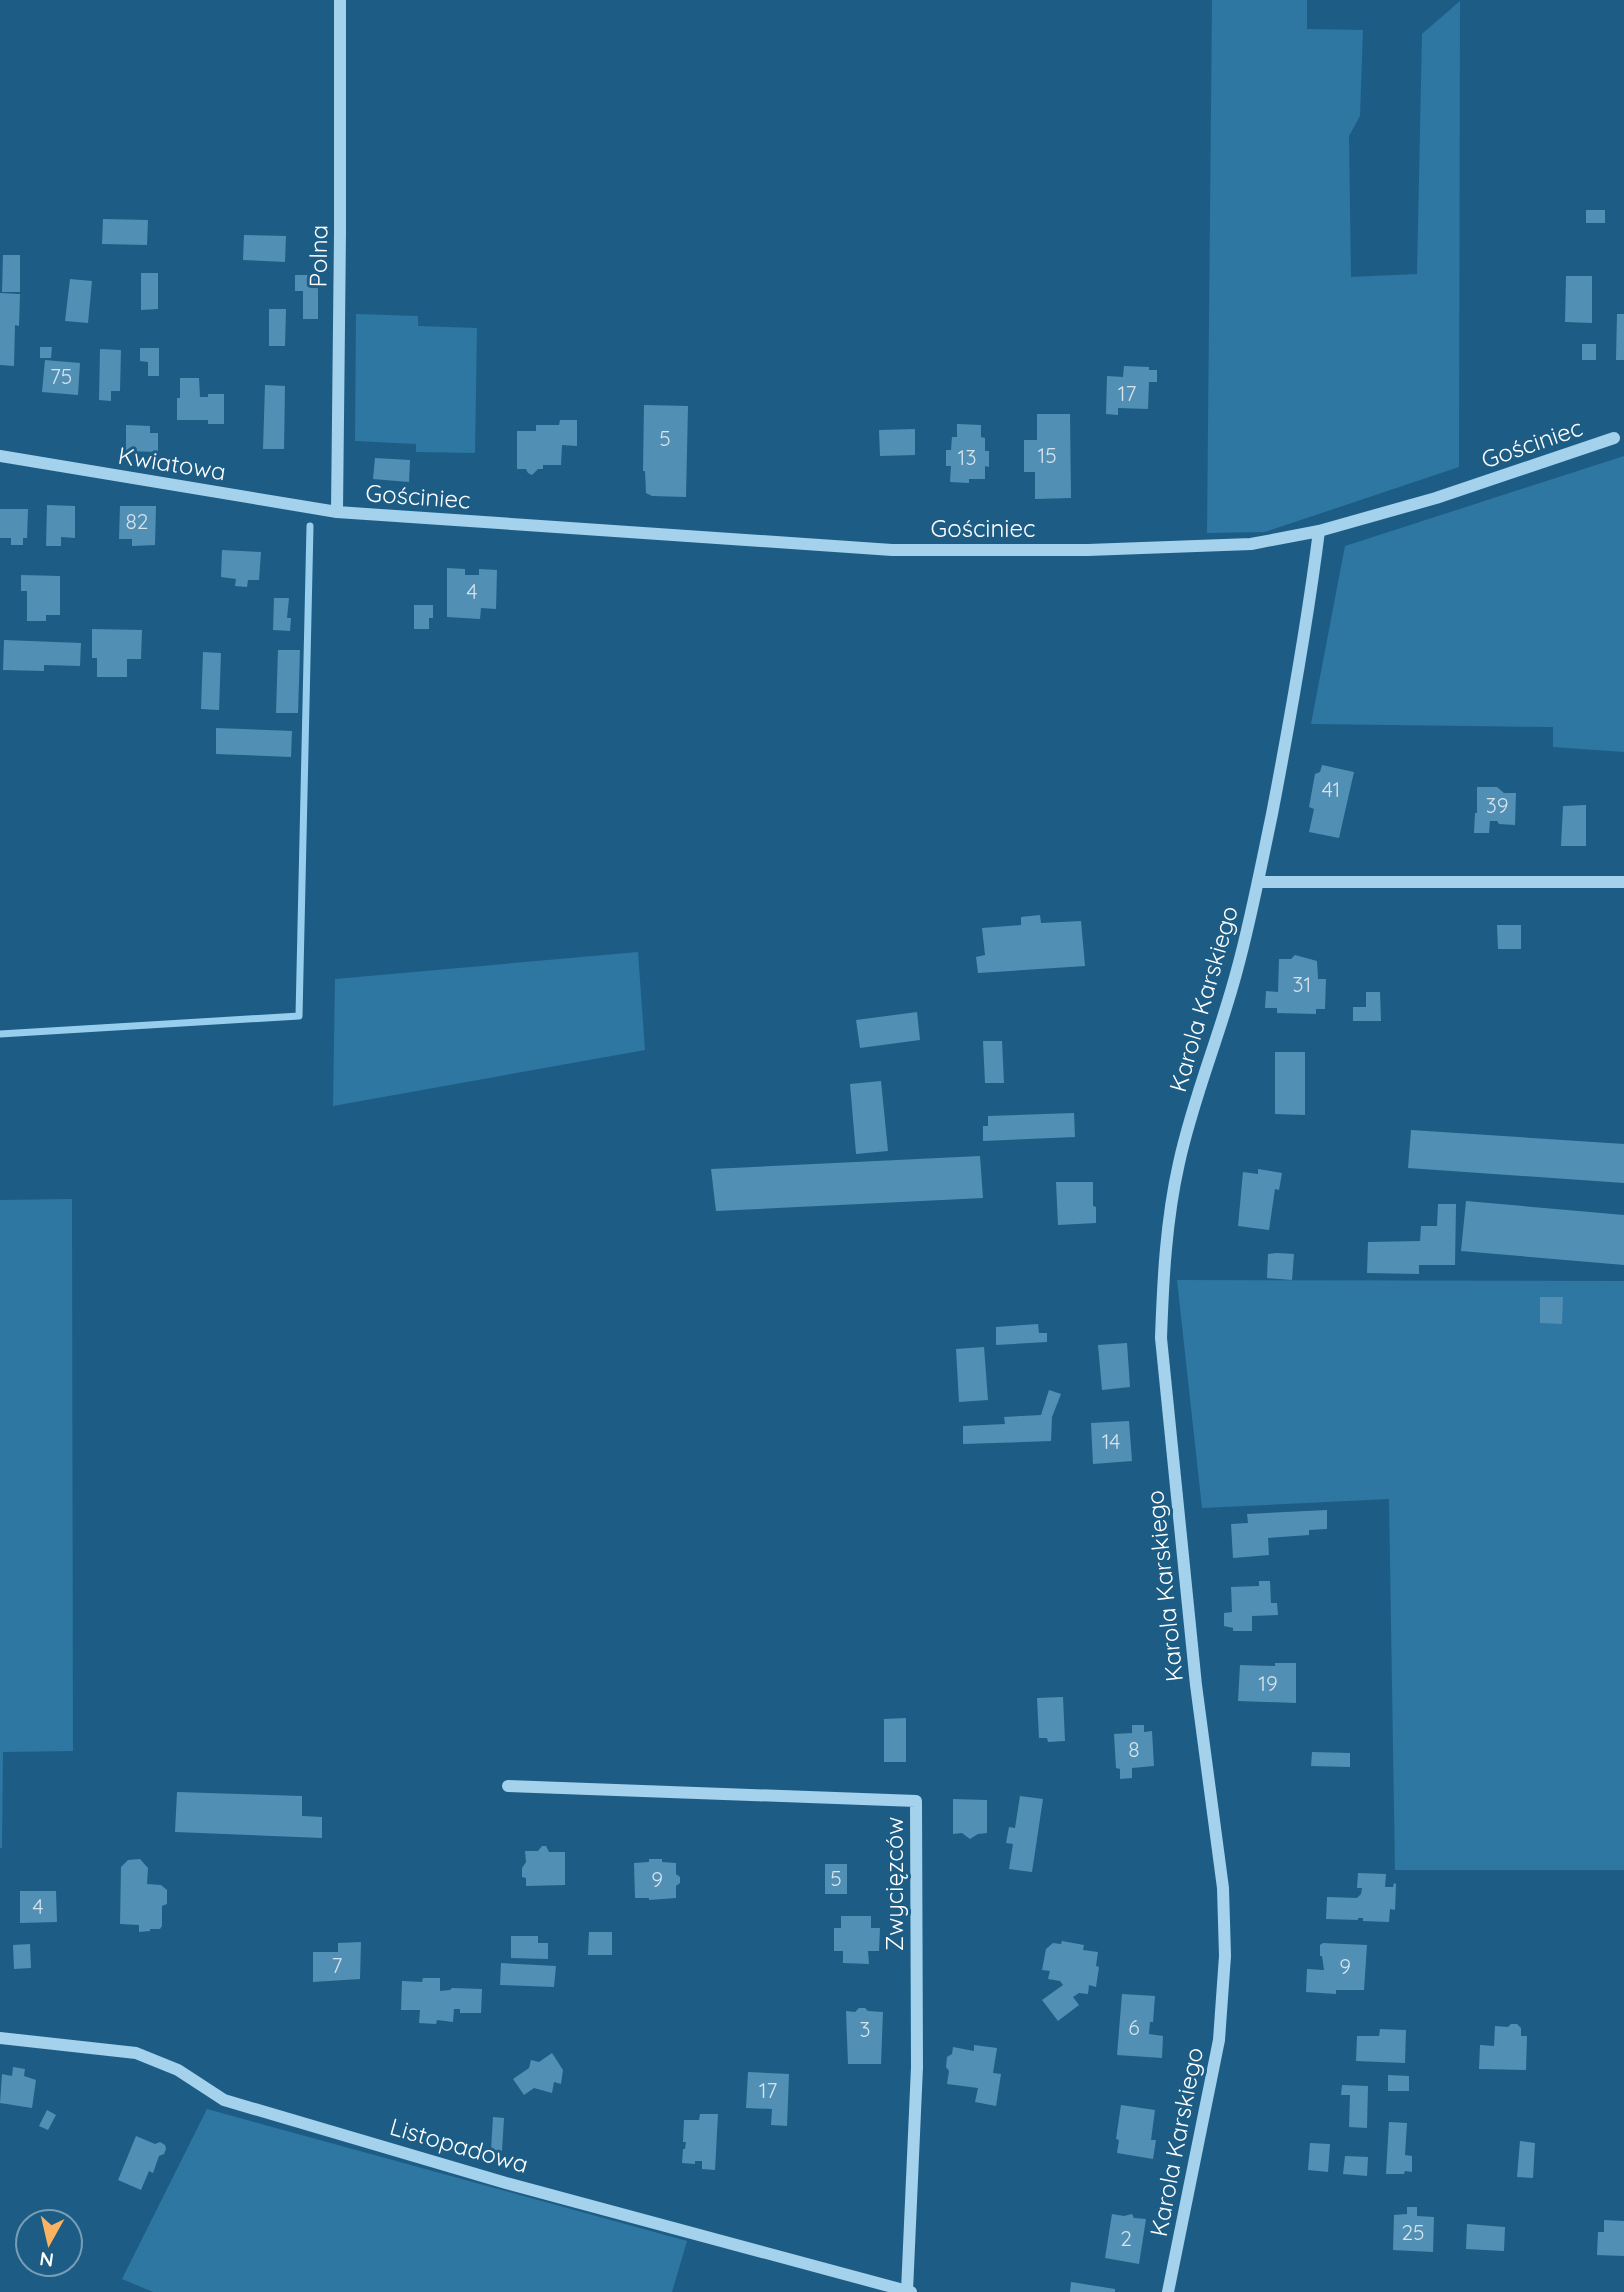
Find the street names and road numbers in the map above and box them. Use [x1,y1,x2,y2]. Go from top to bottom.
street label: Polna [302,224,334,287]
street label: Gościniec [1477,412,1586,474]
street label: Kwiatowa [116,440,228,486]
street label: Gościniec [365,477,471,515]
street label: Gościniec [931,513,1036,543]
street label: Karola Karskiego [1162,902,1244,1095]
street label: Karola Karskiego [1139,1489,1189,1683]
street label: Zwycięzców [879,1817,909,1951]
street label: Karola Karskiego [1143,2045,1209,2239]
street label: Listopadowa [387,2111,532,2179]

